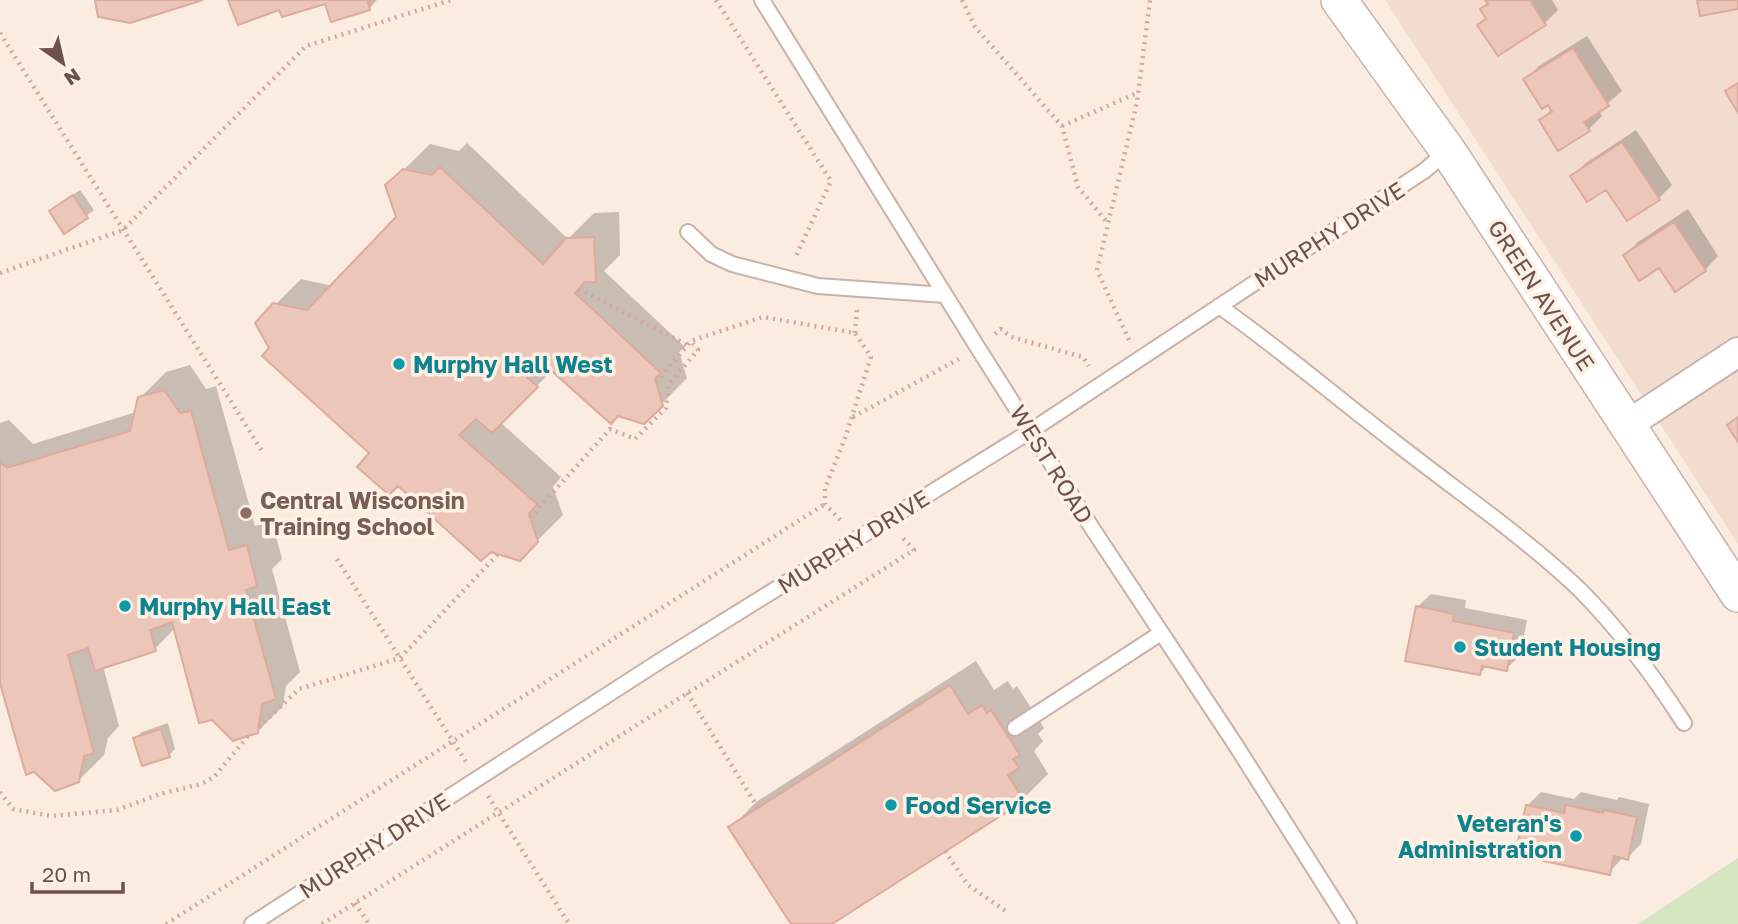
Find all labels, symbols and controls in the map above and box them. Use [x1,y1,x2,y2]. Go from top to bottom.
north arrow [28,28,98,98]
text: N [60,64,85,91]
street label: MURPHY DRIVE [1249,175,1409,293]
street label: GREEN AVENUE [1483,214,1601,376]
place label: Murphy Hall West [413,350,613,378]
marker: Murphy Hall West [391,356,407,372]
street label: WEST ROAD [1005,400,1099,528]
street label: MURPHY DRIVE [772,483,934,599]
place label: Central Wisconsin Training School [260,486,465,540]
marker: Central Wisconsin Training School [238,505,254,521]
place label: Murphy Hall East [139,592,331,620]
marker: Murphy Hall East [117,598,133,614]
place label: Student Housing [1474,633,1661,661]
marker: Student Housing [1452,639,1468,655]
street label: MURPHY DRIVE [294,786,454,904]
place label: Food Service [905,791,1051,819]
marker: Food Service [883,797,899,813]
place label: Veteran's Administration [1398,809,1562,863]
marker: Veteran's Administration [1568,828,1584,844]
scale bar [32,850,122,894]
text: 20 m [42,861,91,887]

